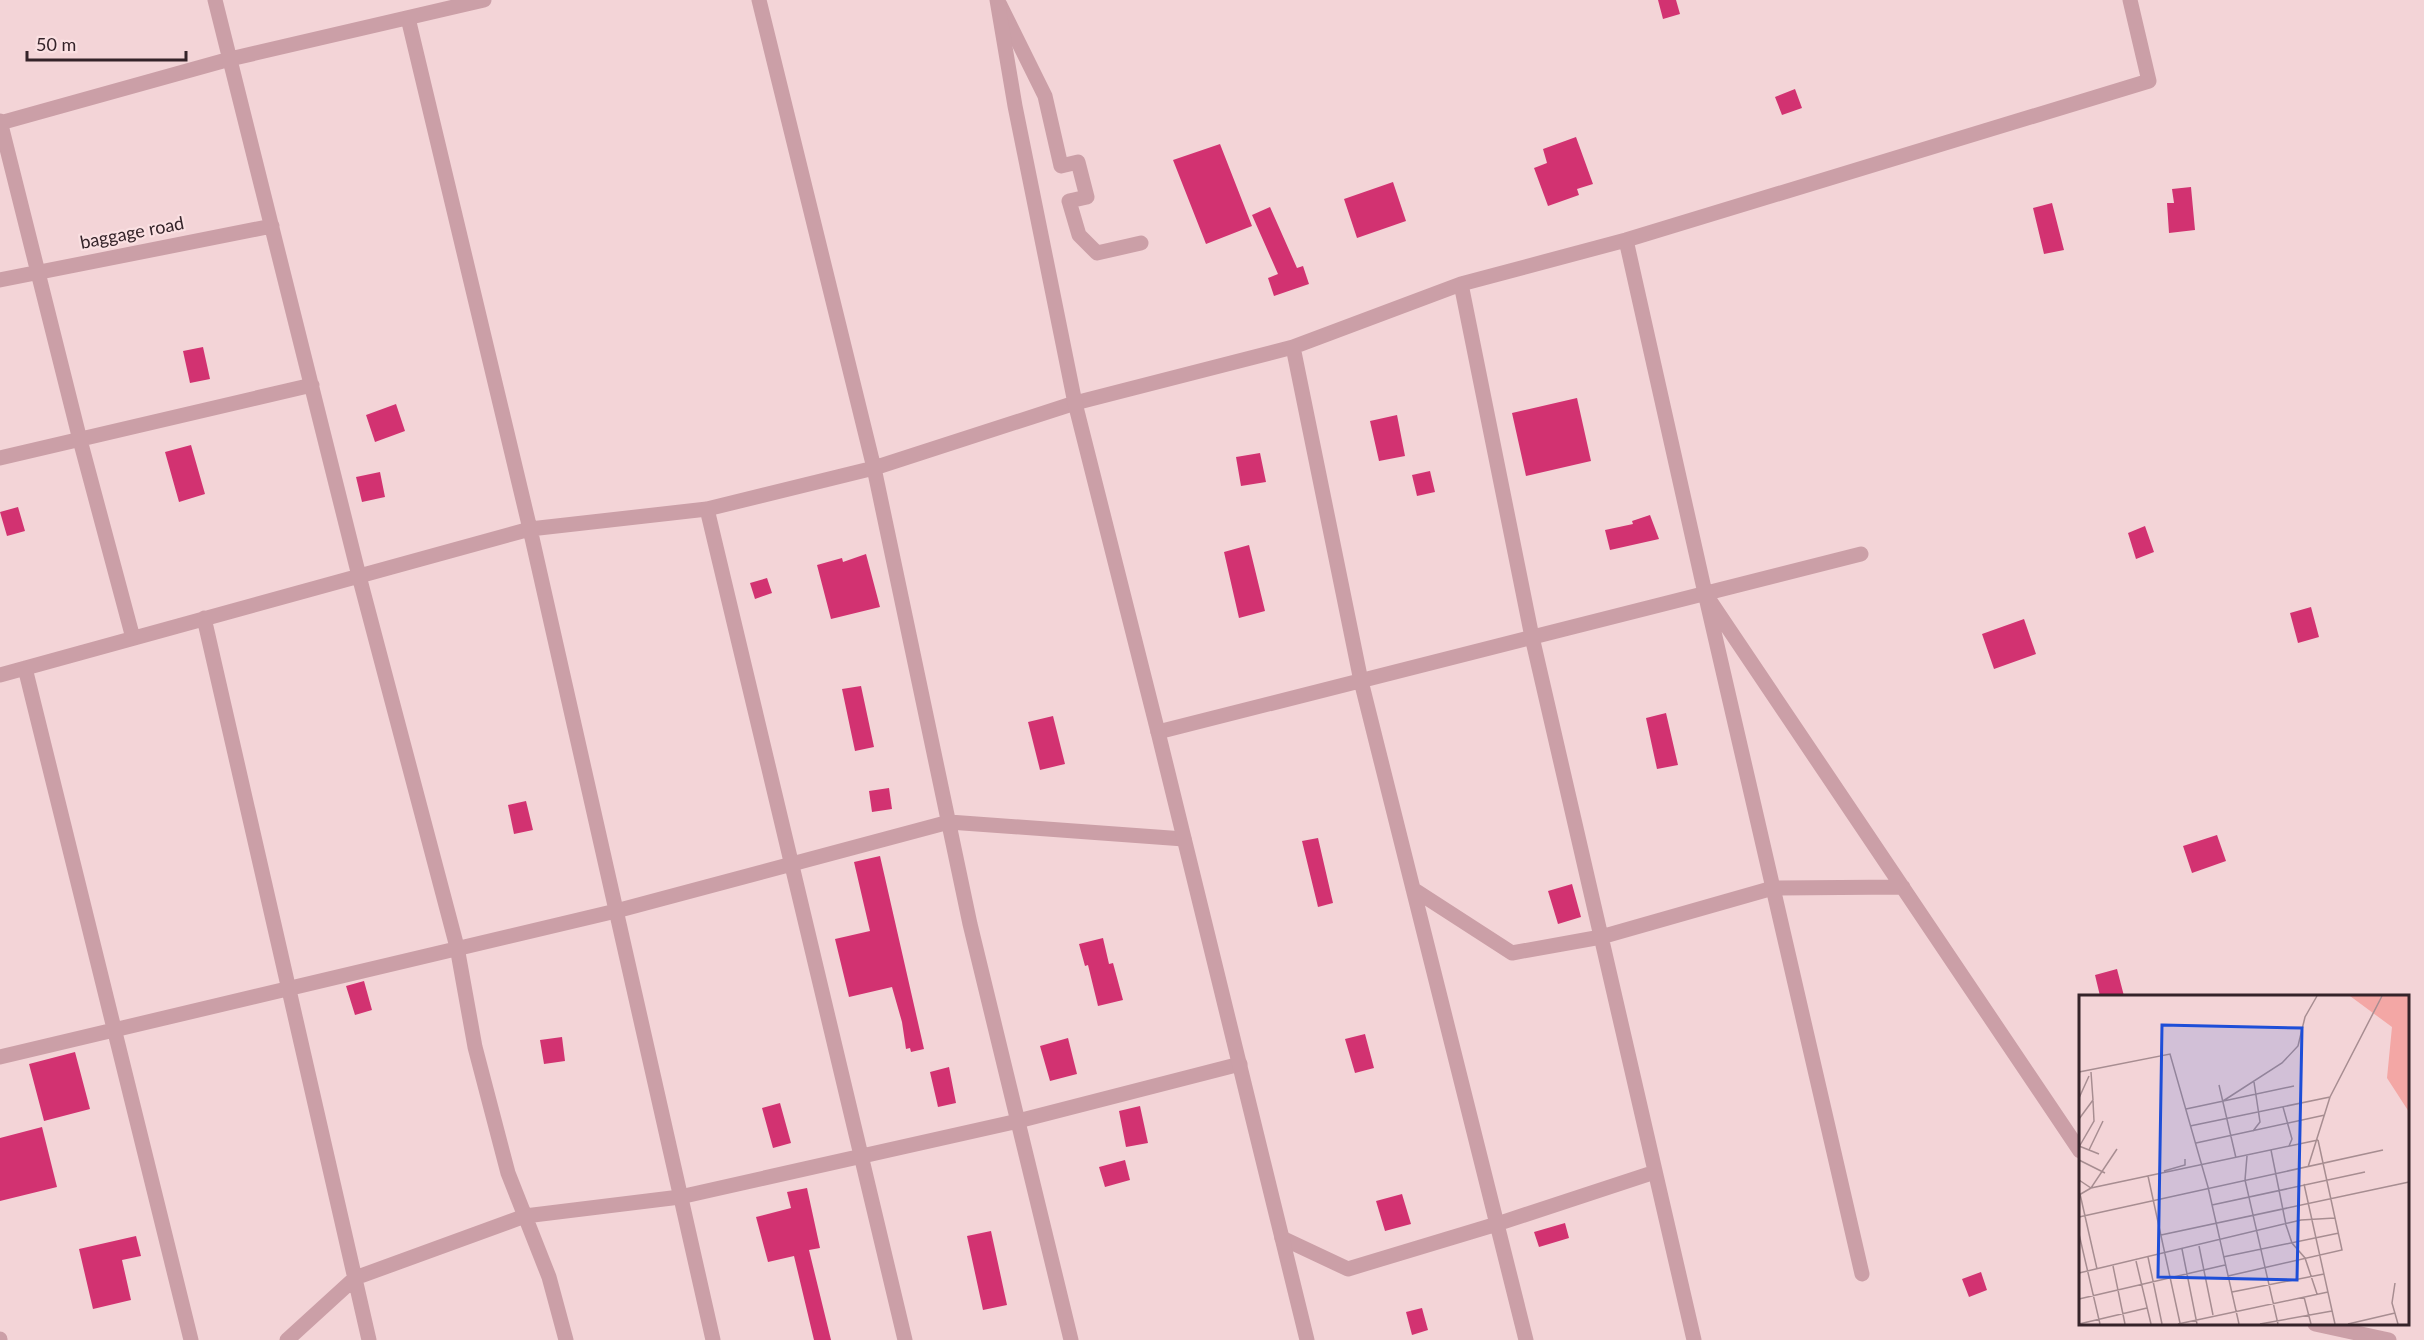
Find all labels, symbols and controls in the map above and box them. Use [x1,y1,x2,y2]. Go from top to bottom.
scale bar [27,24,186,62]
text: 50 m [36,33,76,55]
street label: baggage road [78,211,186,253]
inset map [2079,995,2409,1325]

